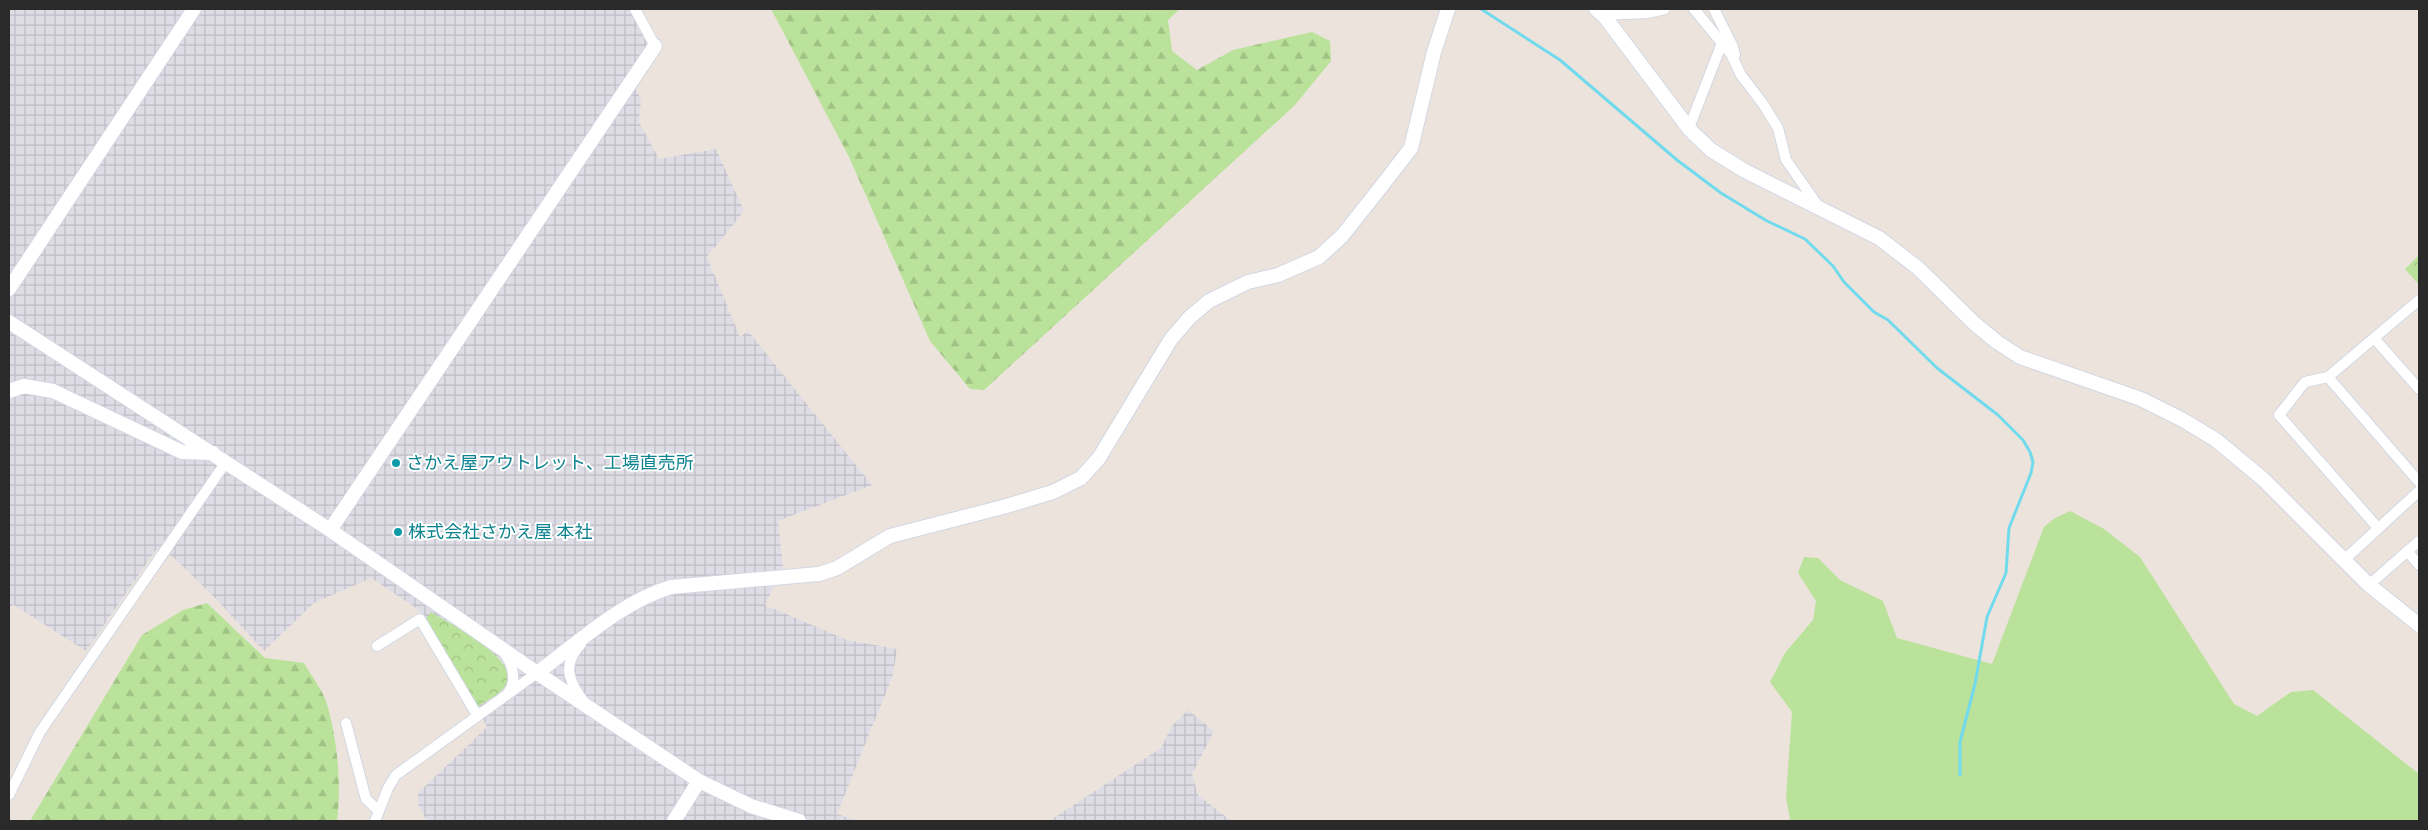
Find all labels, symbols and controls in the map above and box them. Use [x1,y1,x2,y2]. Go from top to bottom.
place label: さかえ屋アウトレット、工場直売所 [406,452,694,474]
marker: さかえ屋アウトレット、工場直売所 [390,457,402,469]
place label: 株式会社さかえ屋 本社 [408,521,592,543]
marker: 株式会社さかえ屋 本社 [392,526,404,538]

